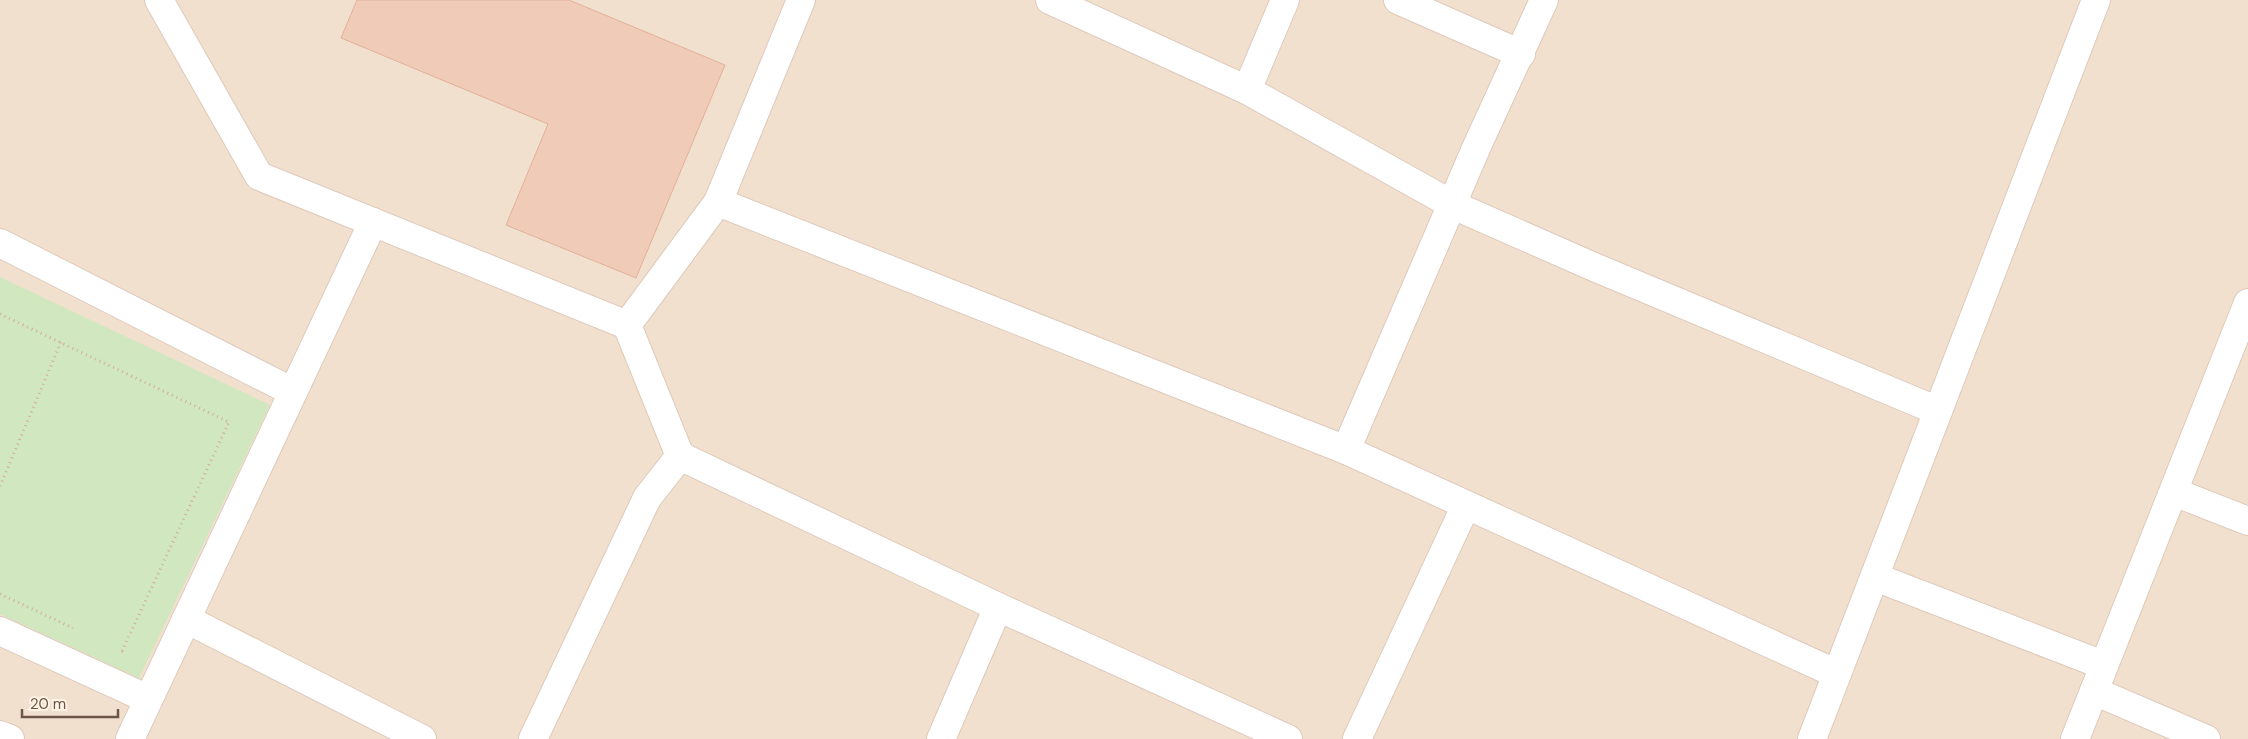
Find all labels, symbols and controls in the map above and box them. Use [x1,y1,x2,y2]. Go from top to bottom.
scale bar [22,686,119,718]
text: 20 m [30,694,66,714]

